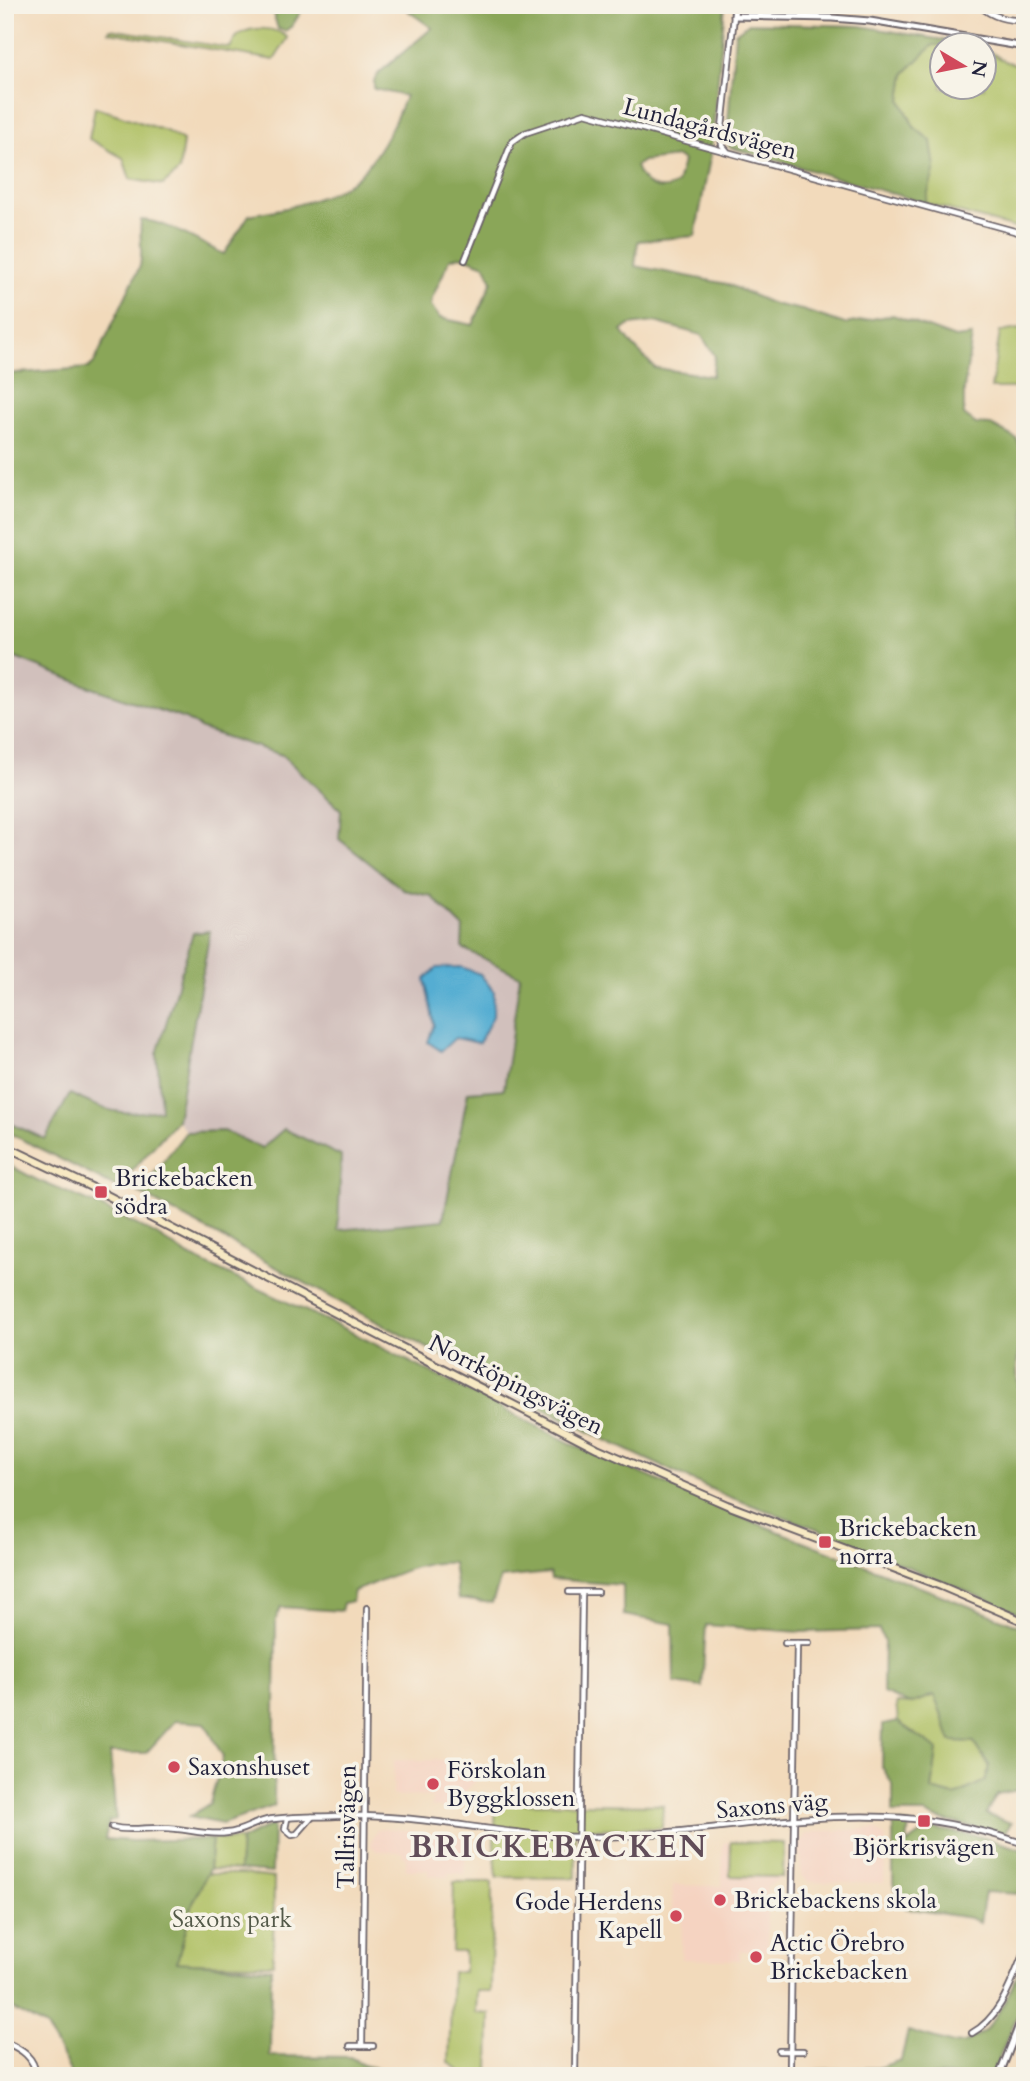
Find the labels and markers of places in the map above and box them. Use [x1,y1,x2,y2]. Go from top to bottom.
place label: Brickebacken södra [115,1162,253,1223]
marker: Brickebacken södra [93,1184,109,1200]
place label: Brickebacken norra [839,1512,977,1573]
marker: Brickebacken norra [817,1534,833,1550]
place label: Saxonshuset [188,1751,310,1784]
place label: Förskolan Byggklossen [447,1754,576,1815]
marker: Saxonshuset [166,1759,182,1775]
marker: Förskolan Byggklossen [425,1776,441,1792]
marker: Björkrisvägen [916,1813,932,1829]
place label: Björkrisvägen [853,1831,995,1864]
place label: Brickebackens skola [734,1884,938,1917]
place label: Gode Herdens Kapell [515,1886,662,1947]
marker: Brickebackens skola [712,1892,728,1908]
marker: Gode Herdens Kapell [668,1908,684,1924]
place label: Actic Örebro Brickebacken [770,1927,908,1988]
marker: Actic Örebro Brickebacken [748,1949,764,1965]

